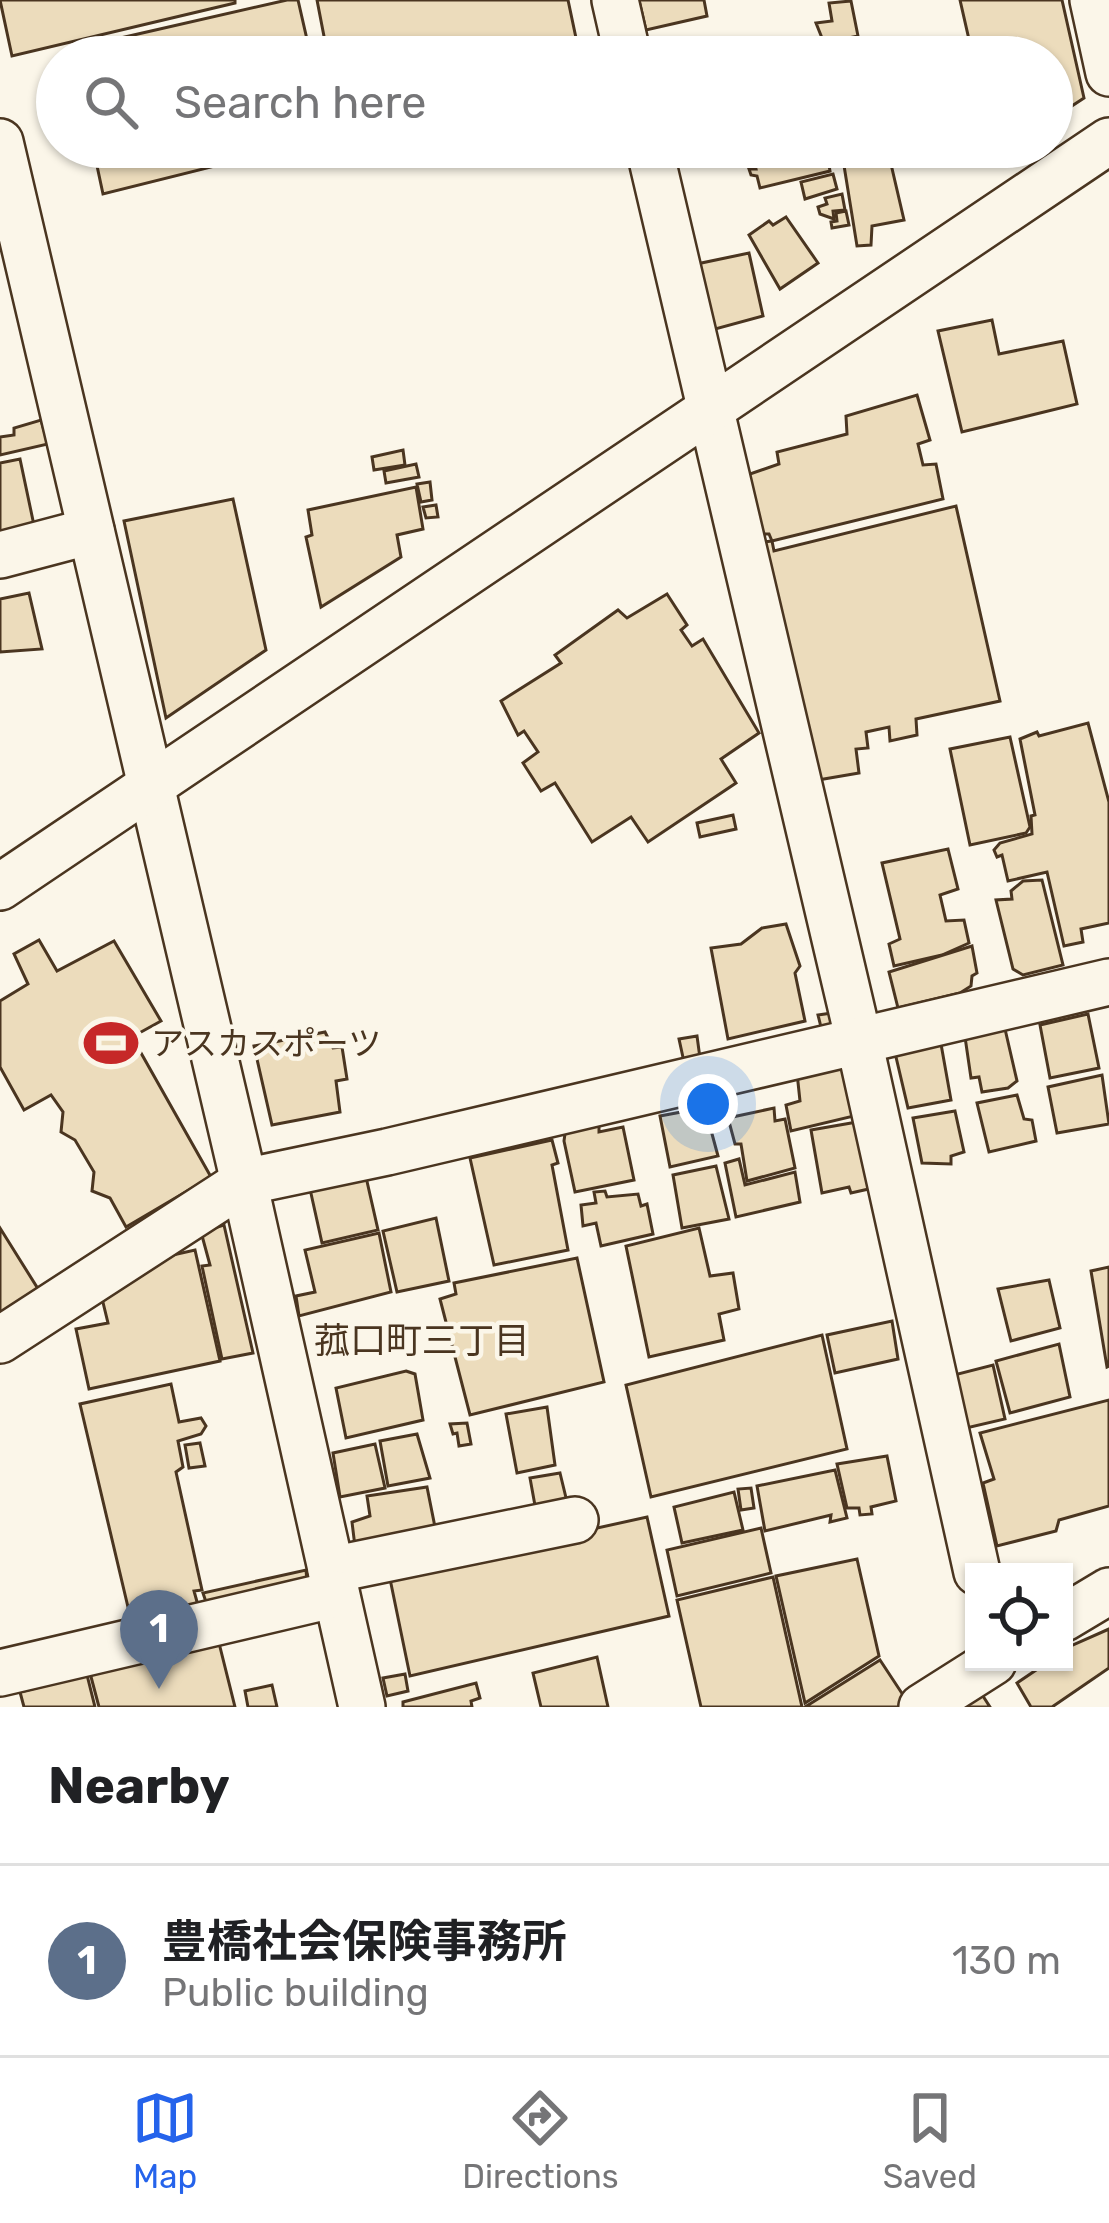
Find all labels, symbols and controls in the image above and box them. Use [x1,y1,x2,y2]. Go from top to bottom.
search box [36,36,1073,168]
icon: search [78,69,144,135]
text: Search here [174,76,426,129]
sports icon: アスカスポーツ [82,1014,140,1072]
place label: アスカスポーツ [151,1024,381,1063]
your location [678,1074,738,1134]
district label: 菰口町三丁目 [314,1319,530,1362]
map controls [965,1563,1073,1671]
button: locate [965,1563,1073,1671]
pin: 1 [120,1590,198,1689]
text: Nearby [48,1755,230,1816]
text: 豊橋社会保険事務所 [162,1915,567,1968]
text: 1 [77,1938,97,1984]
text: 130 m [952,1938,1061,1984]
text: Public building [162,1970,429,2016]
tab: Map [132,2085,198,2196]
tab: Directions [462,2085,619,2196]
tab: Saved [883,2085,977,2196]

